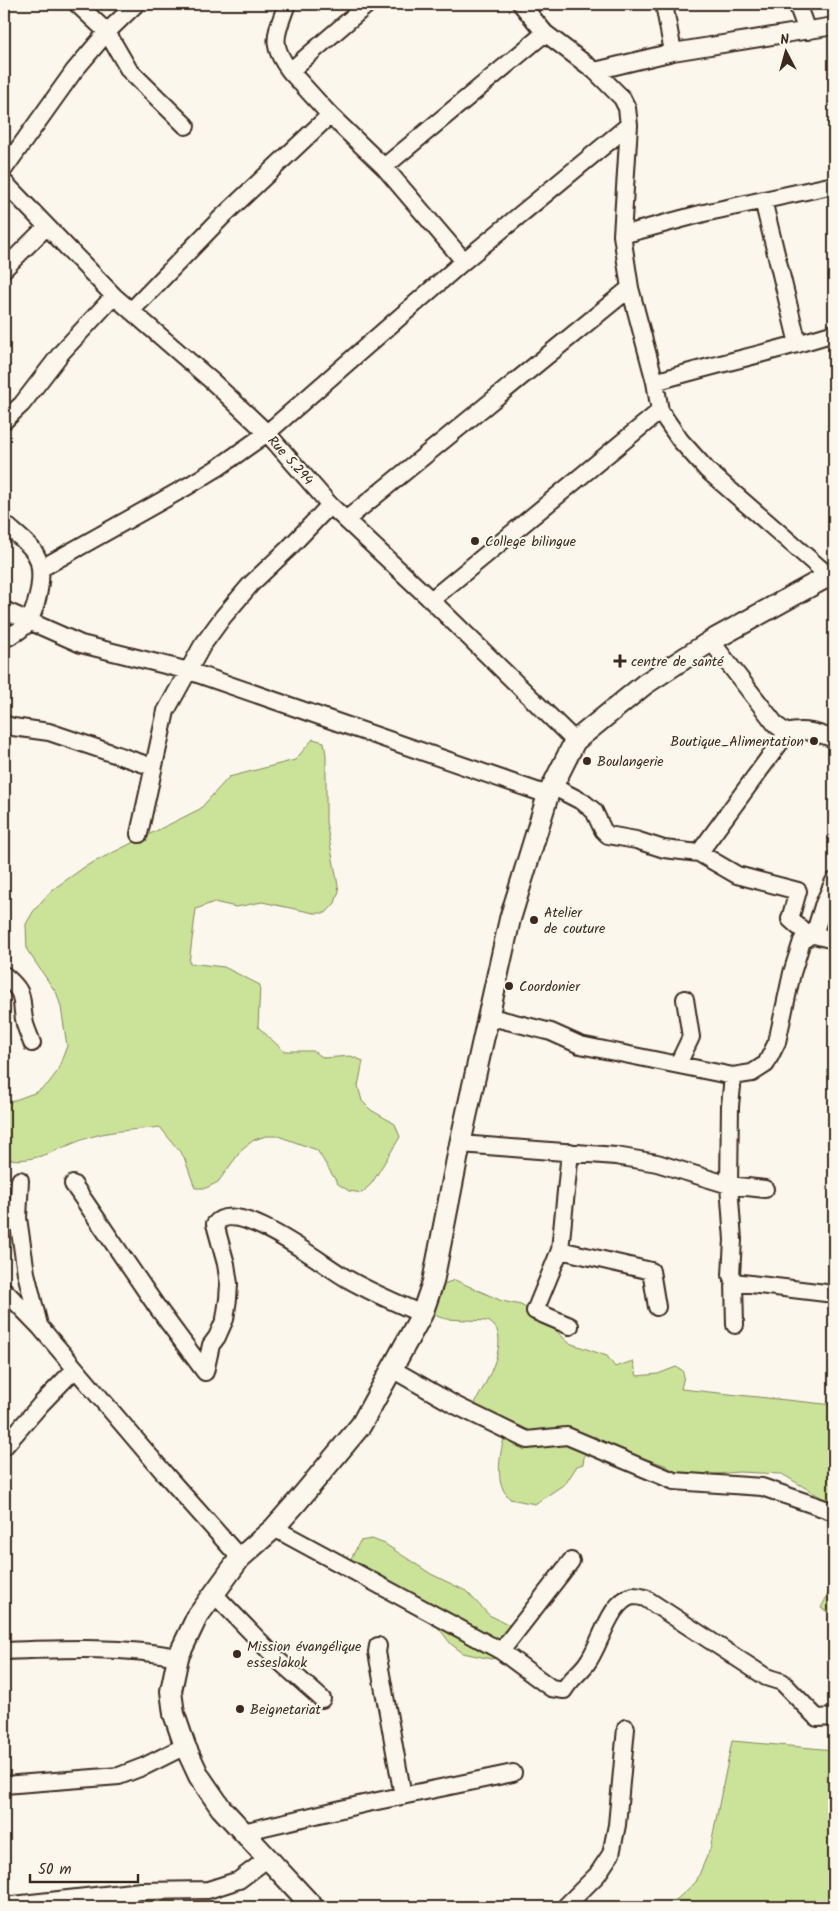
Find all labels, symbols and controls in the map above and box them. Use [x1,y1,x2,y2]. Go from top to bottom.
north arrow [760,28,810,78]
text: N [779,29,790,51]
street label: Rue 5.294 [262,431,319,491]
place label: College bilingue [485,531,577,553]
marker: College bilingue [469,535,481,547]
place label: centre de santé [631,651,724,673]
marker: centre de santé [613,654,627,668]
place label: Boutique_Alimentation [670,731,804,753]
marker: Boutique_Alimentation [808,735,820,747]
place label: Boulangerie [597,751,664,773]
marker: Boulangerie [581,755,593,767]
place label: Atelier de couture [544,902,606,940]
marker: Atelier de couture [528,914,540,926]
place label: Coordonier [519,976,581,998]
marker: Coordonier [503,980,515,992]
place label: Mission évangélique esseslakok [247,1636,362,1674]
marker: Mission évangélique esseslakok [231,1648,243,1660]
place label: Beignetariat [250,1699,321,1721]
marker: Beignetariat [234,1703,246,1715]
scale bar [30,1851,138,1883]
text: 50 m [38,1858,72,1882]

